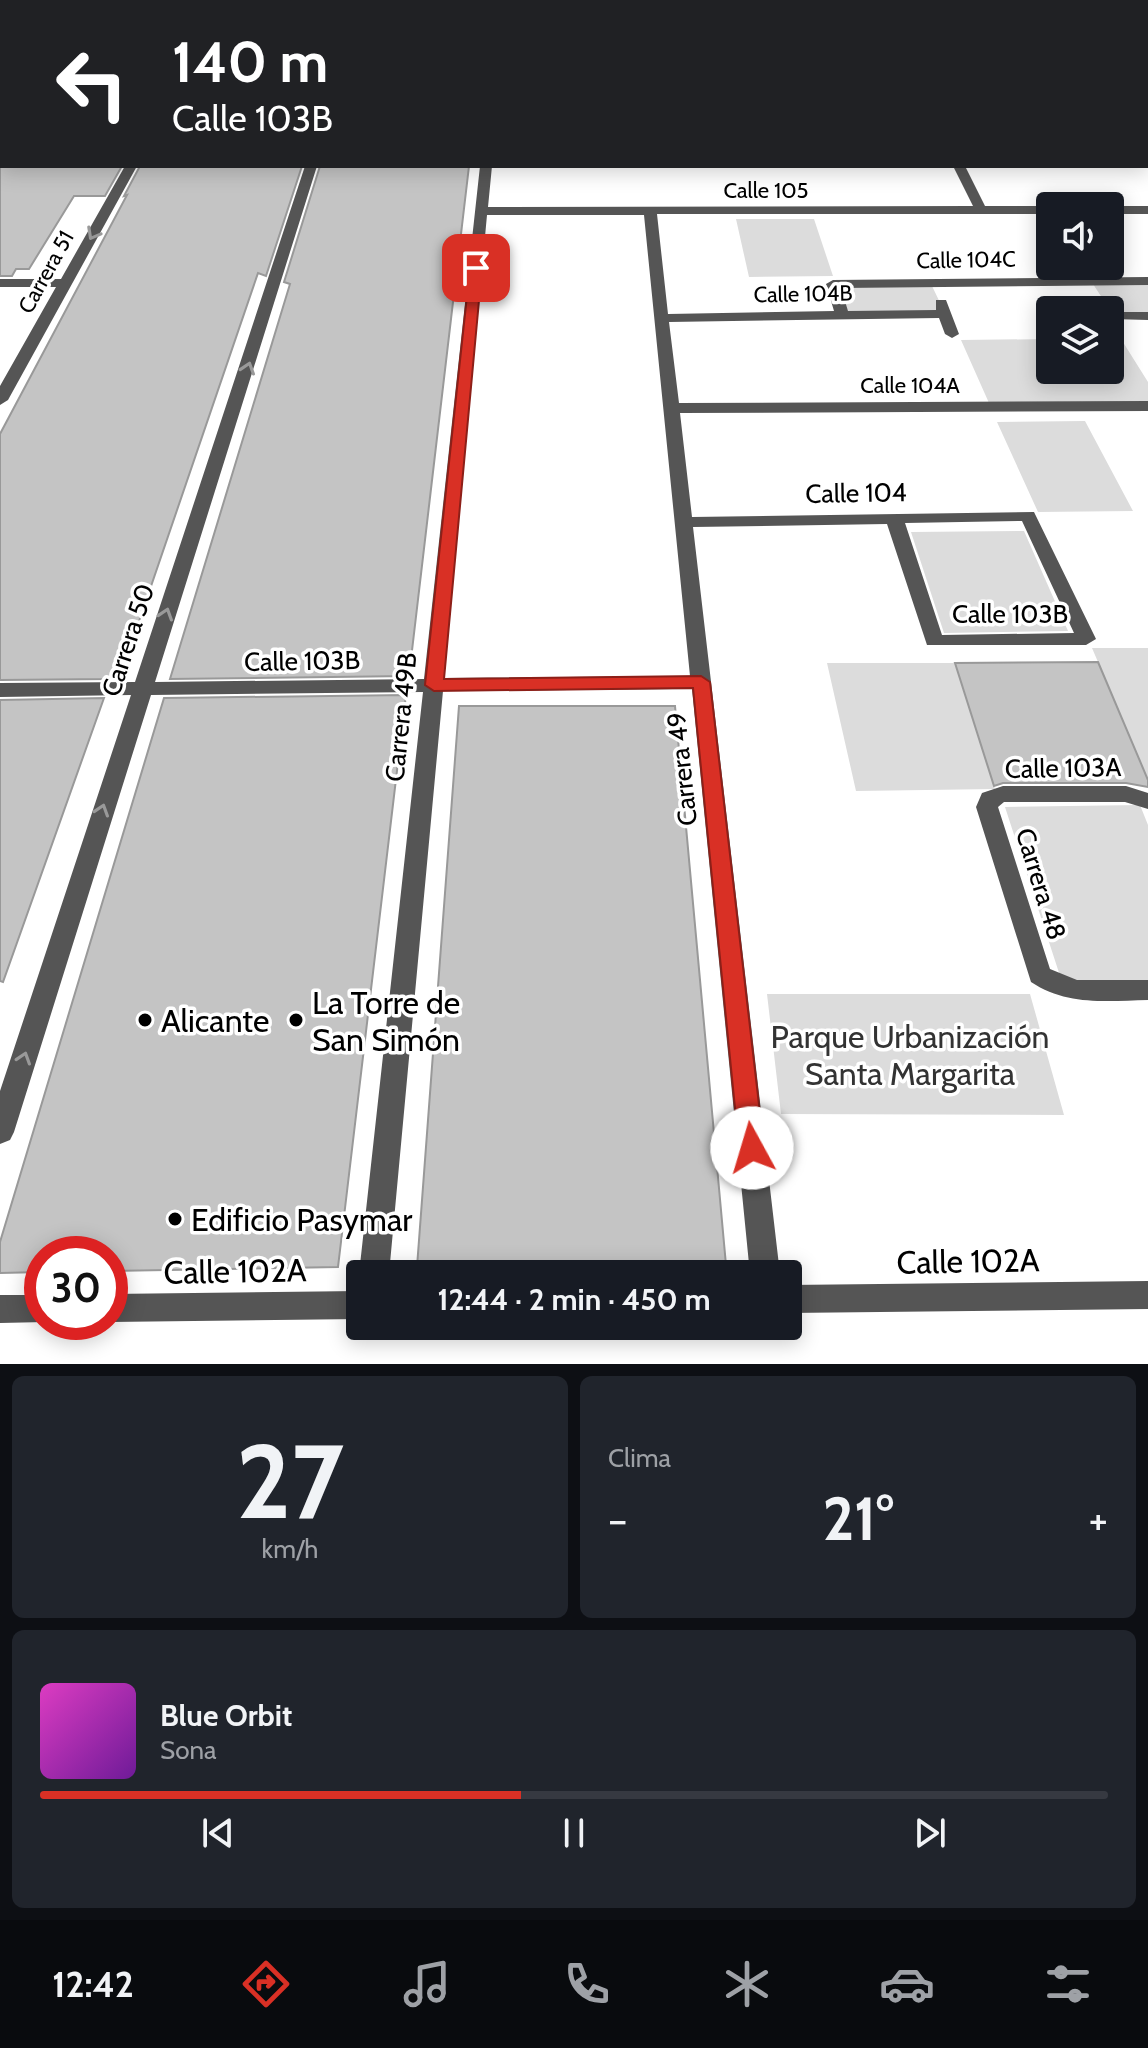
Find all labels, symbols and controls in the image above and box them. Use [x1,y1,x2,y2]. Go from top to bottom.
text: 140 m [172,28,328,96]
icon: left [40,32,144,136]
text: Calle 103B [172,96,333,140]
street label: Calle 105 [723,177,809,204]
map controls [1036,192,1124,384]
button: sound [1036,192,1124,280]
street label: Carrera 51 [12,226,80,318]
one-way arrow [87,226,102,240]
pin [442,234,510,302]
icon: arrive [454,246,498,290]
street label: Calle 104C [916,246,1016,274]
street label: Calle 104B [753,280,853,308]
button: layers [1036,296,1124,384]
one-way arrow [239,361,255,375]
street label: Calle 104A [860,372,960,399]
street label: Calle 104 [805,476,907,510]
street label: Carrera 50 [95,580,161,700]
street label: Calle 103B [952,598,1068,630]
one-way arrow [156,608,172,622]
street label: Calle 103B [244,644,360,678]
street label: Carrera 49B [378,651,424,783]
street label: Carrera 49 [660,711,704,827]
street label: Calle 103A [1004,751,1122,785]
one-way arrow [93,804,109,818]
street label: Carrera 48 [1009,824,1073,944]
place label: La Torre de San Simón [312,983,460,1059]
place label: Alicante [161,1001,269,1040]
marker: Alicante [136,1011,154,1029]
marker: La Torre de San Simón [287,1011,305,1029]
park label: Parque Urbanización Santa Margarita [771,1017,1049,1093]
one-way arrow [14,1052,30,1066]
position arrow [710,1106,794,1190]
place label: Edificio Pasymar [191,1200,413,1239]
marker: Edificio Pasymar [166,1210,184,1228]
speed limit sign: 30 [24,1236,128,1340]
street label: Calle 102A [896,1240,1040,1282]
street label: Calle 102A [163,1250,307,1292]
text: 12:44 · 2 min · 450 m [438,1281,710,1318]
text: 27 [236,1418,344,1544]
text: Clima [608,1442,671,1474]
text: 21° [822,1482,894,1555]
text: − [608,1493,627,1546]
text: + [1089,1493,1108,1546]
text: km/h [262,1533,318,1565]
text: Blue Orbit [160,1697,292,1734]
text: Sona [160,1734,217,1766]
icon: previous [196,1811,240,1855]
icon: pause [552,1811,596,1855]
icon: next [908,1811,952,1855]
icon: directions [238,1956,294,2012]
icon: music [399,1956,455,2012]
icon: phone [559,1956,615,2012]
icon: climate [719,1956,775,2012]
icon: car [879,1956,935,2012]
icon: filters [1040,1956,1096,2012]
text: 12:42 [52,1962,134,2006]

